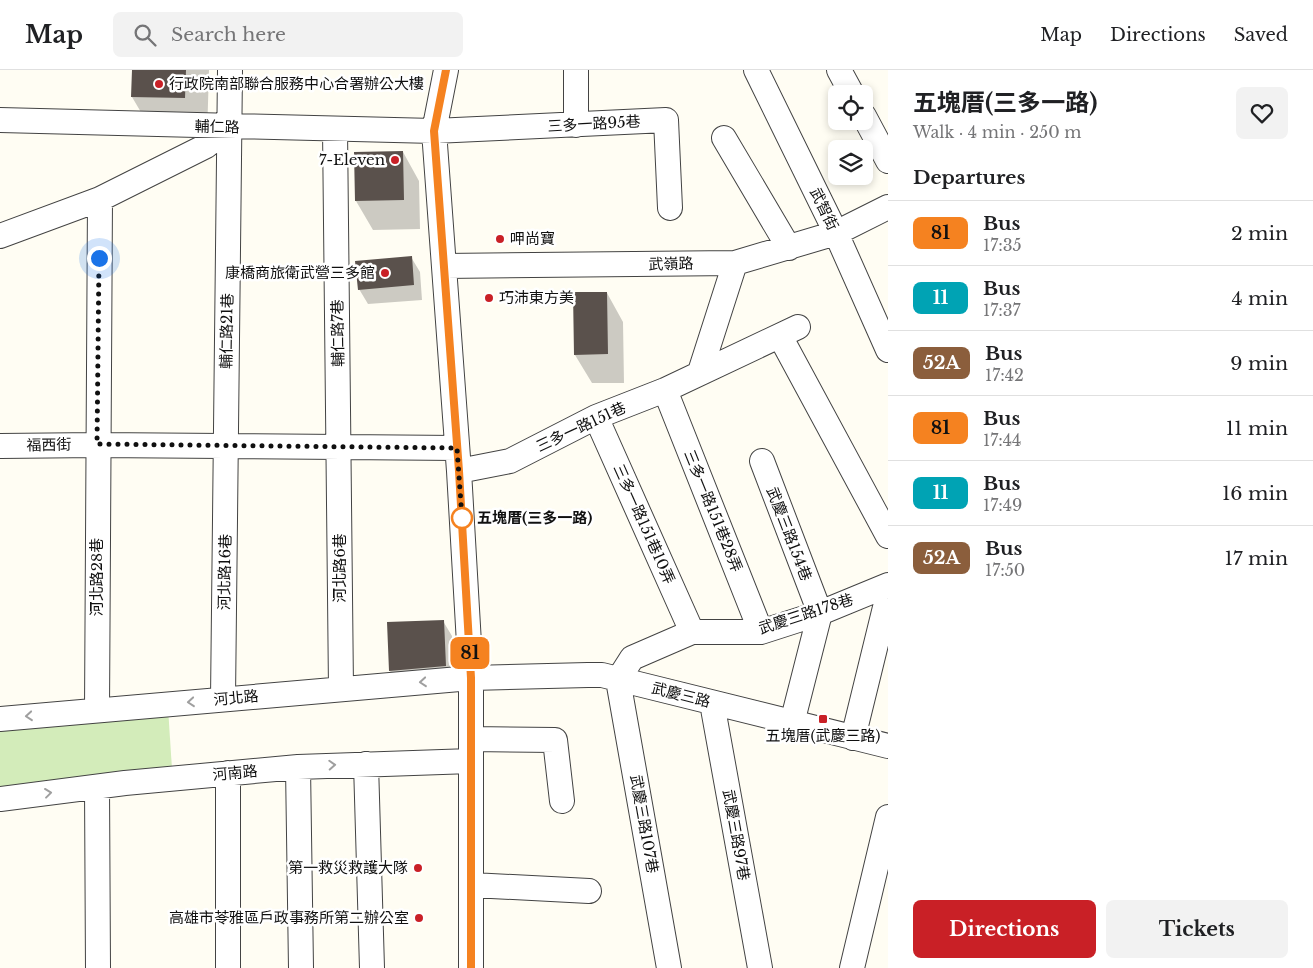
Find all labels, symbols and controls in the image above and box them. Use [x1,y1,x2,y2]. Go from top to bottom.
search box [113,12,463,57]
text: Map [25,20,83,49]
icon: search [131,21,159,49]
text: Search here [171,23,286,46]
text: Map [1040,24,1082,46]
text: Directions [1110,24,1206,46]
text: Saved [1234,24,1288,46]
place label: 行政院南部聯合服務中心合署辦公大樓 [169,74,424,93]
marker: 行政院南部聯合服務中心合署辦公大樓 [153,78,165,90]
map controls [828,85,873,185]
button: locate [828,85,873,130]
button: heart [1236,87,1288,139]
text: 五塊厝(三多一路) [913,88,1097,117]
street label: 三多一路95巷 [547,112,641,135]
street label: 輔仁路 [194,117,240,136]
text: Walk · 4 min · 250 m [913,122,1081,142]
button: layers [828,140,873,185]
place label: 7-Eleven [319,150,385,169]
marker: 7-Eleven [389,154,401,166]
text: Departures [913,166,1025,189]
street label: 武智街 [806,184,843,233]
text: Bus [983,212,1020,235]
text: 81 [931,222,950,244]
text: 2 min [1231,222,1288,245]
place label: 呷尚寶 [510,229,555,248]
marker: 呷尚寶 [494,233,506,245]
text: 17:35 [983,235,1022,255]
your location [87,246,112,271]
street label: 武嶺路 [648,254,694,273]
place label: 康橋商旅衛武營三多館 [225,263,375,282]
marker: 康橋商旅衛武營三多館 [379,267,391,279]
text: Bus [983,277,1020,300]
text: 11 [933,287,948,309]
text: 4 min [1231,287,1288,310]
place label: 巧沛東方美 [499,288,574,307]
marker: 巧沛東方美 [483,292,495,304]
street label: 輔仁路21巷 [216,293,237,369]
street label: 輔仁路7巷 [327,299,348,367]
text: 17:37 [983,300,1021,320]
text: Bus [985,342,1022,365]
text: 52A [923,352,960,374]
text: 9 min [1230,352,1288,375]
text: 17:42 [985,365,1024,385]
street label: 三多一路151巷 [533,397,629,456]
text: Bus [983,407,1020,430]
text: 81 [931,417,950,439]
text: 11 min [1226,417,1288,440]
text: 17:44 [983,430,1021,450]
street label: 福西街 [26,435,72,454]
street label: 三多一路151巷28弄 [680,447,747,575]
street label: 三多一路151巷10弄 [609,461,679,587]
text: Bus [983,472,1020,495]
text: 11 [933,482,948,504]
text: 16 min [1222,482,1288,505]
street label: 武慶三路154巷 [763,484,816,583]
text: 17:49 [983,495,1022,515]
marker: 五塊厝(三多一路) [451,507,473,529]
place label: 五塊厝(三多一路) [477,508,592,527]
street label: 河北路6巷 [330,533,349,603]
street label: 河北路16巷 [214,534,235,610]
text: Bus [985,537,1022,560]
street label: 河北路28巷 [87,538,106,616]
text: 52A [923,547,960,569]
text: 17 min [1225,547,1288,570]
text: 17:50 [985,560,1025,580]
street label: 武慶三路178巷 [756,589,856,638]
line badge: 81 [448,637,492,669]
text: 81 [460,642,480,664]
one-way arrow [418,676,426,687]
street label: 武慶三路 [650,678,713,711]
street label: 河北路 [213,686,259,709]
one-way arrow [187,696,195,707]
one-way arrow [25,710,33,721]
marker: 五塊厝(武慶三路) [817,713,829,725]
place label: 五塊厝(武慶三路) [766,726,880,745]
one-way arrow [328,760,336,771]
street label: 河南路 [212,761,258,784]
street label: 武慶三路107巷 [626,773,663,875]
one-way arrow [45,788,53,799]
street label: 武慶三路97巷 [719,788,754,882]
place label: 第一救災救護大隊 [288,858,408,877]
marker: 第一救災救護大隊 [412,862,424,874]
button: Directions [913,900,1096,958]
button: Tickets [1106,900,1288,958]
place label: 高雄市苓雅區戶政事務所第二辦公室 [169,908,409,927]
marker: 高雄市苓雅區戶政事務所第二辦公室 [413,912,425,924]

